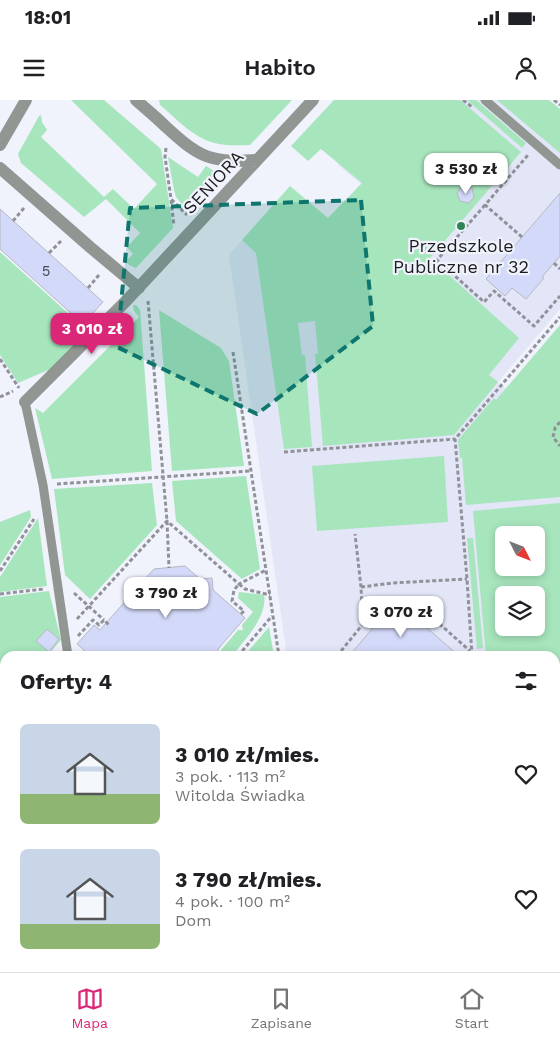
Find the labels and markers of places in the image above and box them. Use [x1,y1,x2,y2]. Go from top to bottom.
pin: 3 530 zł [414,152,518,195]
marker: Przedszkole Publiczne nr 32 [455,220,467,232]
place label: Przedszkole Publiczne nr 32 [393,235,529,277]
pin: 3 010 zł [40,312,144,355]
pin: 3 790 zł [114,576,218,619]
pin: 3 070 zł [349,596,453,638]

